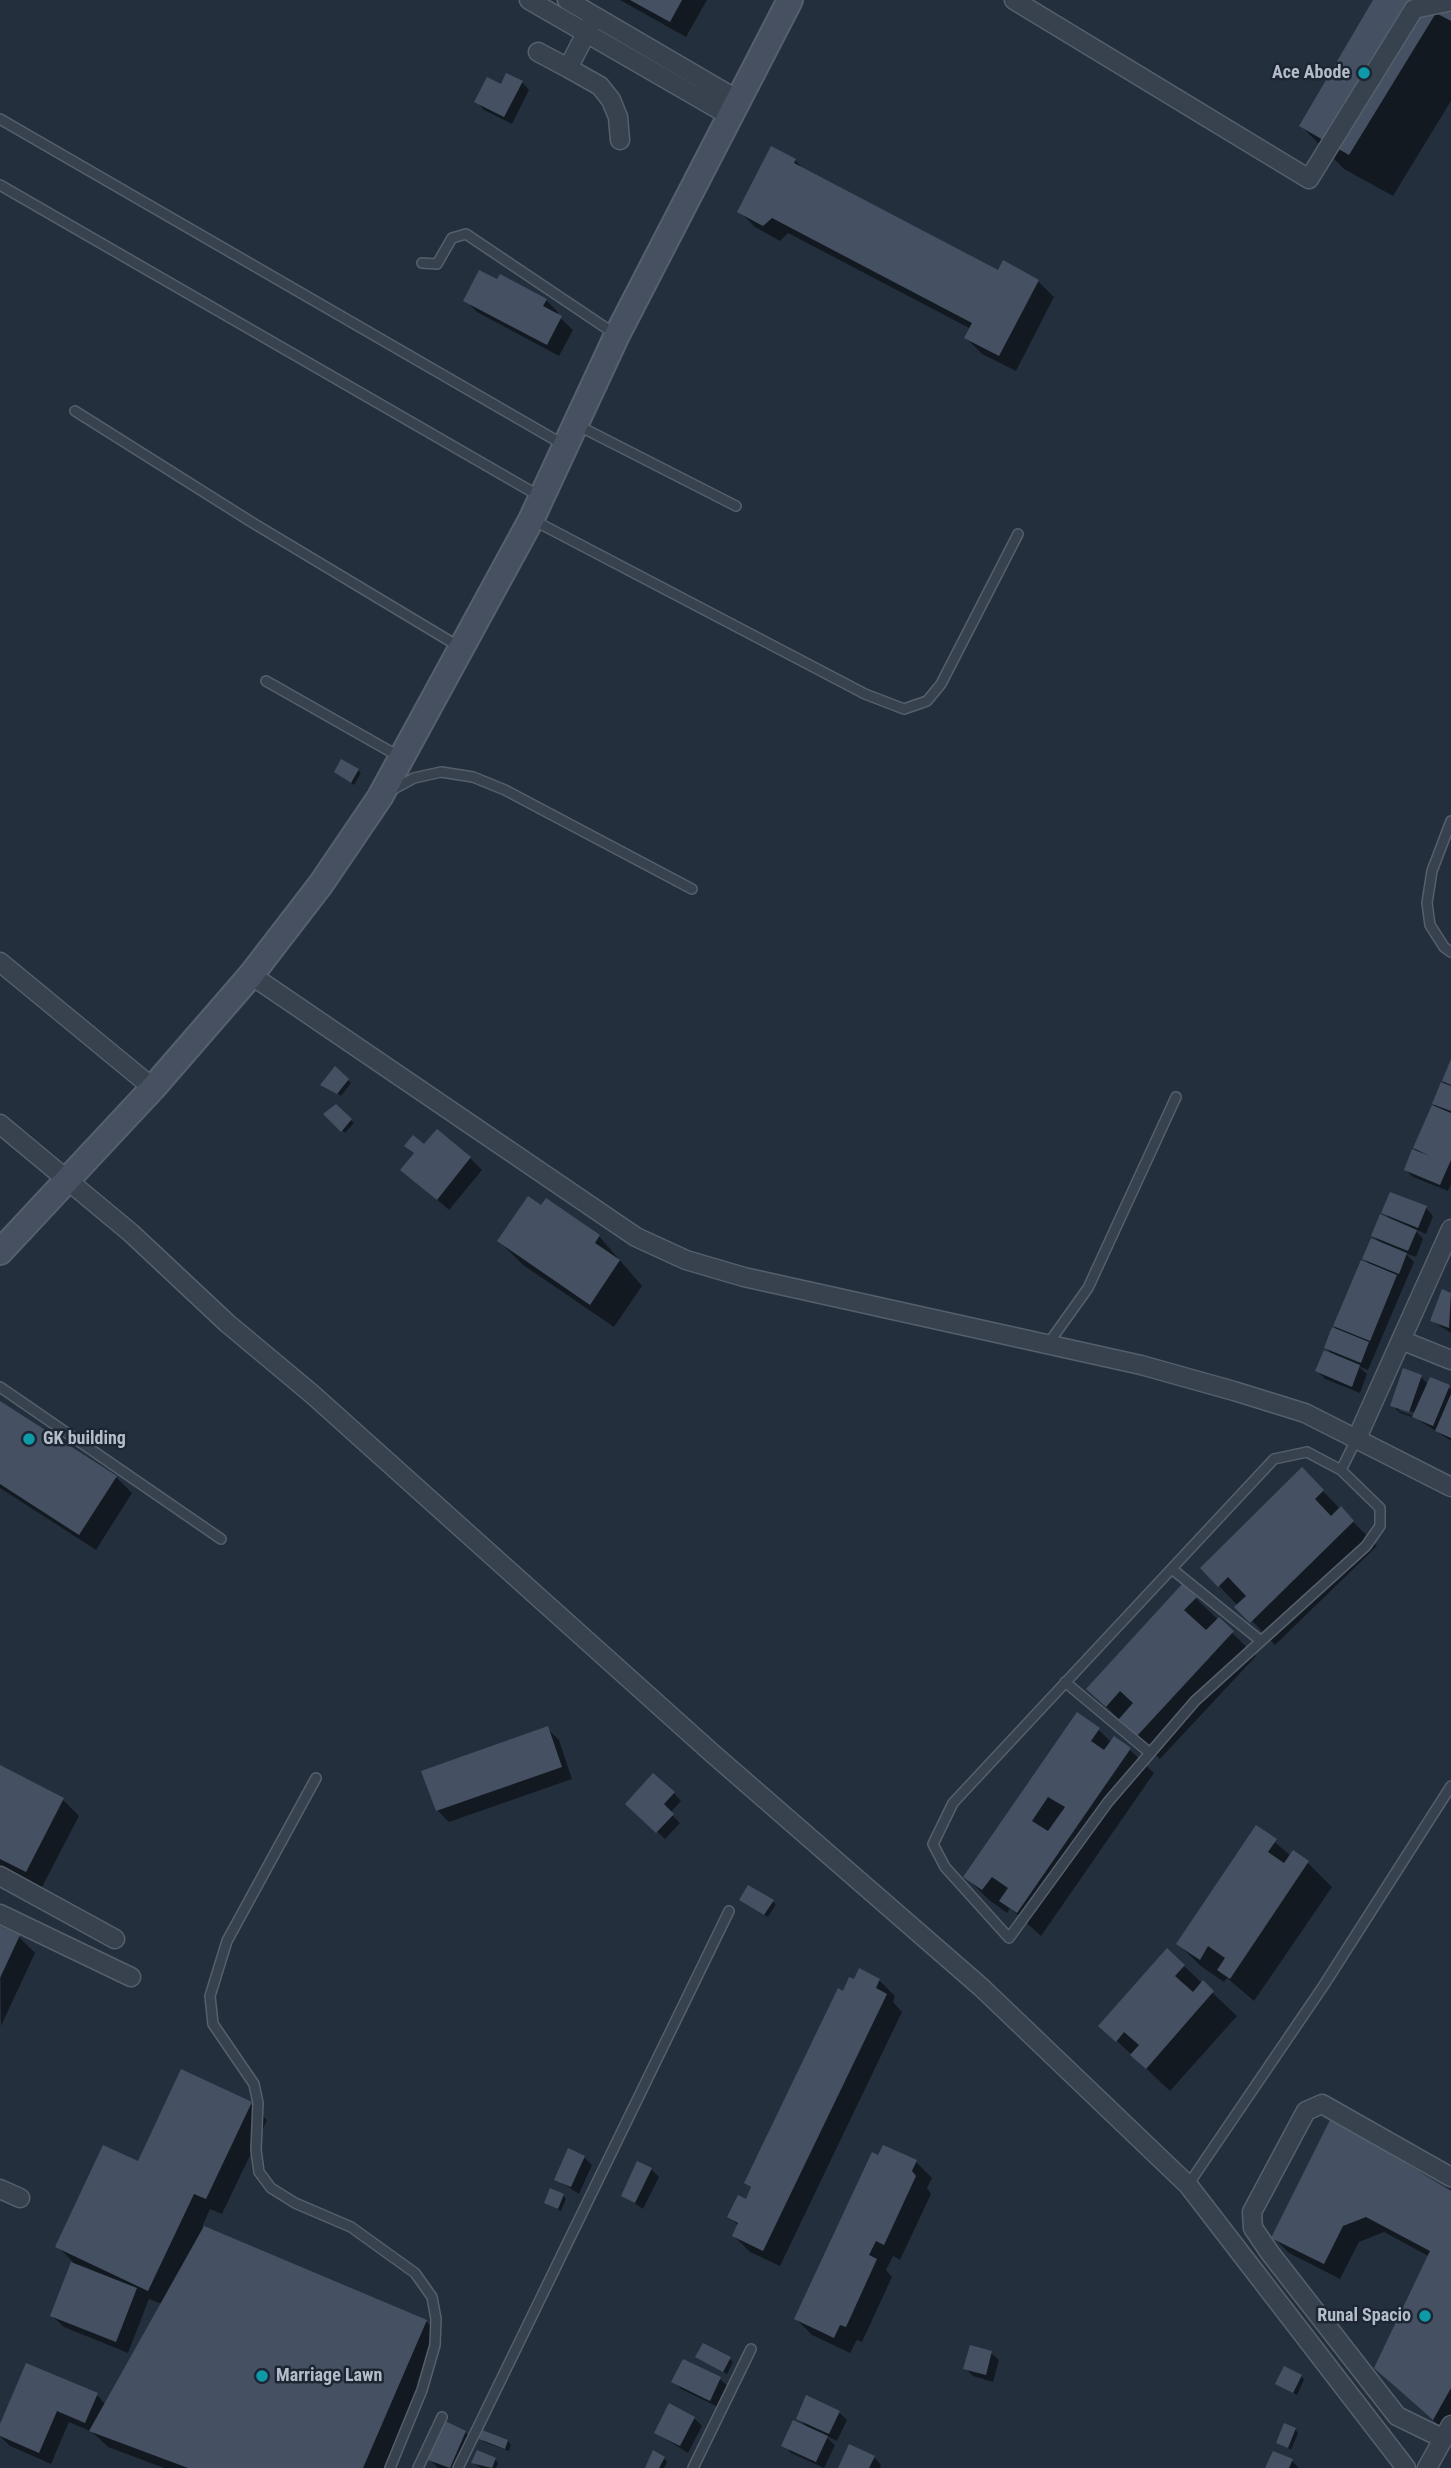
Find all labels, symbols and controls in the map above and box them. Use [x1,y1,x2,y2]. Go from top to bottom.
place label: Ace Abode [1272,62,1350,84]
marker: Ace Abode [1356,65,1372,81]
place label: GK building [43,1428,126,1450]
marker: GK building [21,1431,37,1447]
place label: Runal Spacio [1317,2305,1411,2327]
marker: Runal Spacio [1417,2308,1433,2324]
place label: Marriage Lawn [276,2365,382,2387]
marker: Marriage Lawn [254,2368,270,2384]

